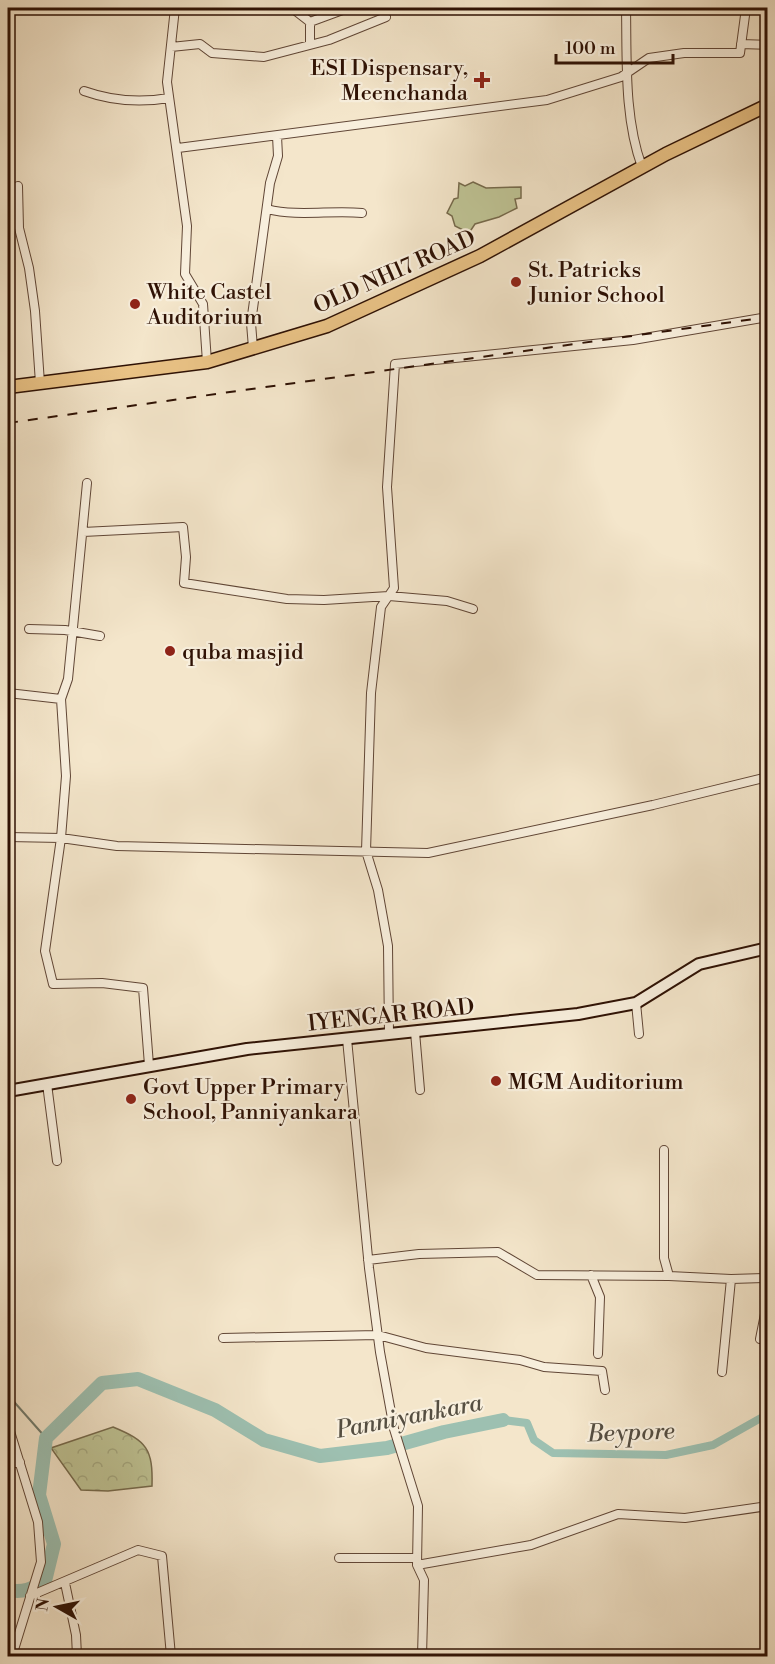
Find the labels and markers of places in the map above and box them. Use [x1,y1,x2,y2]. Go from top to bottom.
place label: ESI Dispensary, Meenchanda [310,55,469,107]
marker: ESI Dispensary, Meenchanda [473,71,491,89]
place label: St. Patricks Junior School [527,257,665,309]
marker: St. Patricks Junior School [509,275,523,289]
place label: White Castel Auditorium [146,279,272,331]
marker: White Castel Auditorium [128,297,142,311]
place label: quba masjid [182,639,304,666]
marker: quba masjid [163,644,177,658]
place label: MGM Auditorium [508,1069,684,1096]
place label: Govt Upper Primary School, Panniyankara [143,1074,359,1126]
marker: MGM Auditorium [489,1074,503,1088]
marker: Govt Upper Primary School, Panniyankara [124,1092,138,1106]

